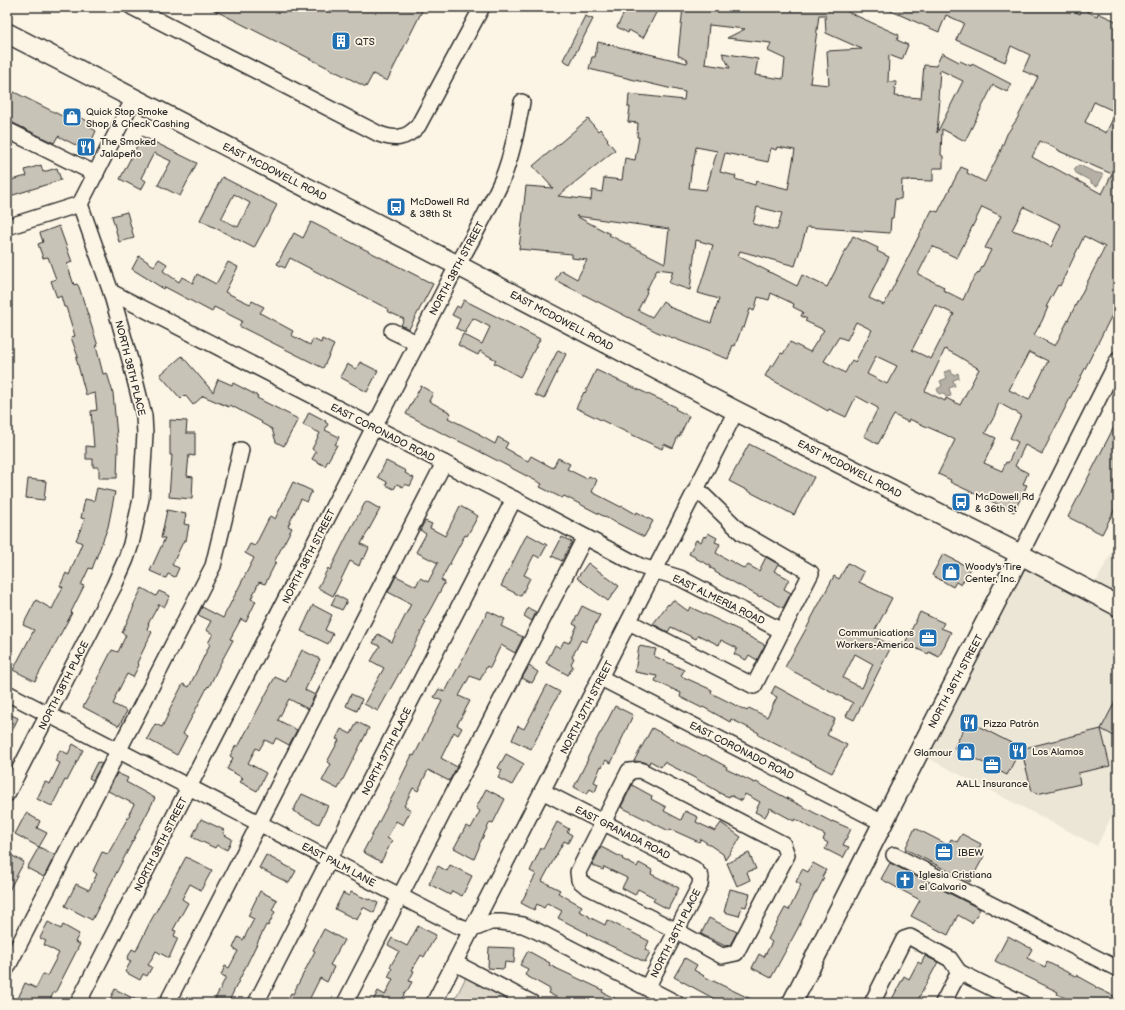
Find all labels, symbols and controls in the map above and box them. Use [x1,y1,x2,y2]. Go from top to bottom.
building icon: QTS [330,30,352,52]
place label: QTS [355,36,375,48]
shop icon: Quick Stop Smoke Shop & Check Cashing [61,106,83,128]
place label: Quick Stop Smoke Shop & Check Cashing [86,106,190,130]
restaurant icon: The Smoked Jalapeño [75,136,97,158]
place label: The Smoked Jalapeño [100,136,156,160]
street label: EAST MCDOWELL ROAD [220,140,329,203]
bus stop icon: McDowell Rd & 38th St [385,196,407,218]
place label: McDowell Rd & 38th St [410,196,470,220]
street label: NORTH 38TH STREET [427,220,487,317]
street label: EAST MCDOWELL ROAD [508,289,615,353]
street label: NORTH 38TH PLACE [112,319,148,418]
street label: EAST CORONADO ROAD [328,401,437,465]
street label: EAST MCDOWELL ROAD [795,437,904,500]
bus stop icon: McDowell Rd & 36th St [950,491,972,513]
place label: McDowell Rd & 36th St [975,491,1035,515]
street label: NORTH 38TH STREET [280,507,338,606]
shop icon: Woody's Tire Center, Inc. [940,561,962,583]
place label: Woody's Tire Center, Inc. [965,561,1021,585]
street label: EAST ALMERIA ROAD [670,572,767,627]
place label: Communications Workers-America [836,627,914,651]
office icon: Communications Workers-America [917,627,939,649]
street label: NORTH 36TH STREET [926,633,986,730]
street label: NORTH 38TH PLACE [36,639,92,732]
street label: NORTH 37TH STREET [558,659,616,756]
street label: NORTH 37TH PLACE [360,705,414,797]
restaurant icon: Pizza Patrón [958,712,980,734]
place label: Pizza Patrón [983,718,1039,730]
street label: EAST CORONADO ROAD [687,719,796,783]
restaurant icon: Los Alamos [1007,740,1029,762]
shop icon: Glamour [955,741,977,763]
place label: Los Alamos [1032,746,1084,758]
place label: Glamour [914,747,952,759]
office icon: AALL Insurance [981,754,1003,776]
place label: AALL Insurance [956,778,1028,790]
street label: NORTH 38TH STREET [132,795,190,894]
street label: EAST GRANADA ROAD [573,804,672,862]
street label: EAST PALM LANE [299,840,378,890]
office icon: IBEW [933,841,955,863]
place label: IBEW [958,847,984,859]
church icon: Iglesia Cristiana el Calvario [894,869,916,891]
place label: Iglesia Cristiana el Calvario [919,869,992,893]
street label: NORTH 36TH PLACE [648,887,704,980]

